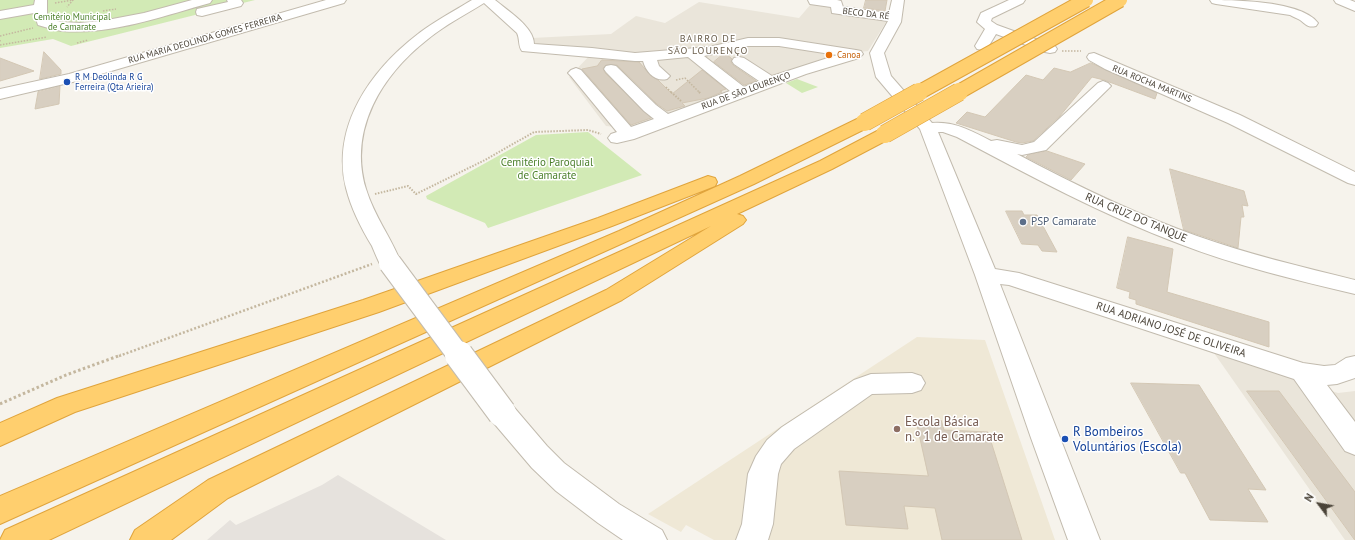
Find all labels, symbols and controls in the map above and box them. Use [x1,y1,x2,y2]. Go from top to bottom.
street label: BECO DA RÉ [842,6,890,22]
park label: Cemitério Municipal de Camarate [33,12,111,33]
street label: RUA MARIA DEOLINDA GOMES FERREIRA [127,12,283,66]
district label: BAIRRO DE SÃO LOURENÇO [668,33,748,56]
marker: Canoa [824,50,834,60]
place label: Canoa [837,50,861,60]
street label: RUA ROCHA MARTINS [1111,63,1193,105]
street label: RUA DE SÃO LOURENÇO [700,70,792,112]
place label: R M Deolinda R G Ferreira (Qta Arieira) [75,72,154,93]
marker: R M Deolinda R G Ferreira (Qta Arieira) [62,77,72,87]
park label: Cemitério Paroquial de Camarate [501,156,593,182]
street label: RUA CRUZ DO TANQUE [1083,191,1189,245]
place label: PSP Camarate [1031,215,1096,229]
marker: PSP Camarate [1018,217,1028,227]
street label: RUA ADRIANO JOSÉ DE OLIVEIRA [1094,300,1248,360]
place label: Escola Básica n.º 1 de Camarate [905,414,1004,445]
marker: Escola Básica n.º 1 de Camarate [892,424,902,434]
place label: R Bombeiros Voluntários (Escola) [1073,424,1182,455]
marker: R Bombeiros Voluntários (Escola) [1060,434,1070,444]
north arrow [1299,484,1339,524]
text: N [1301,491,1317,504]

